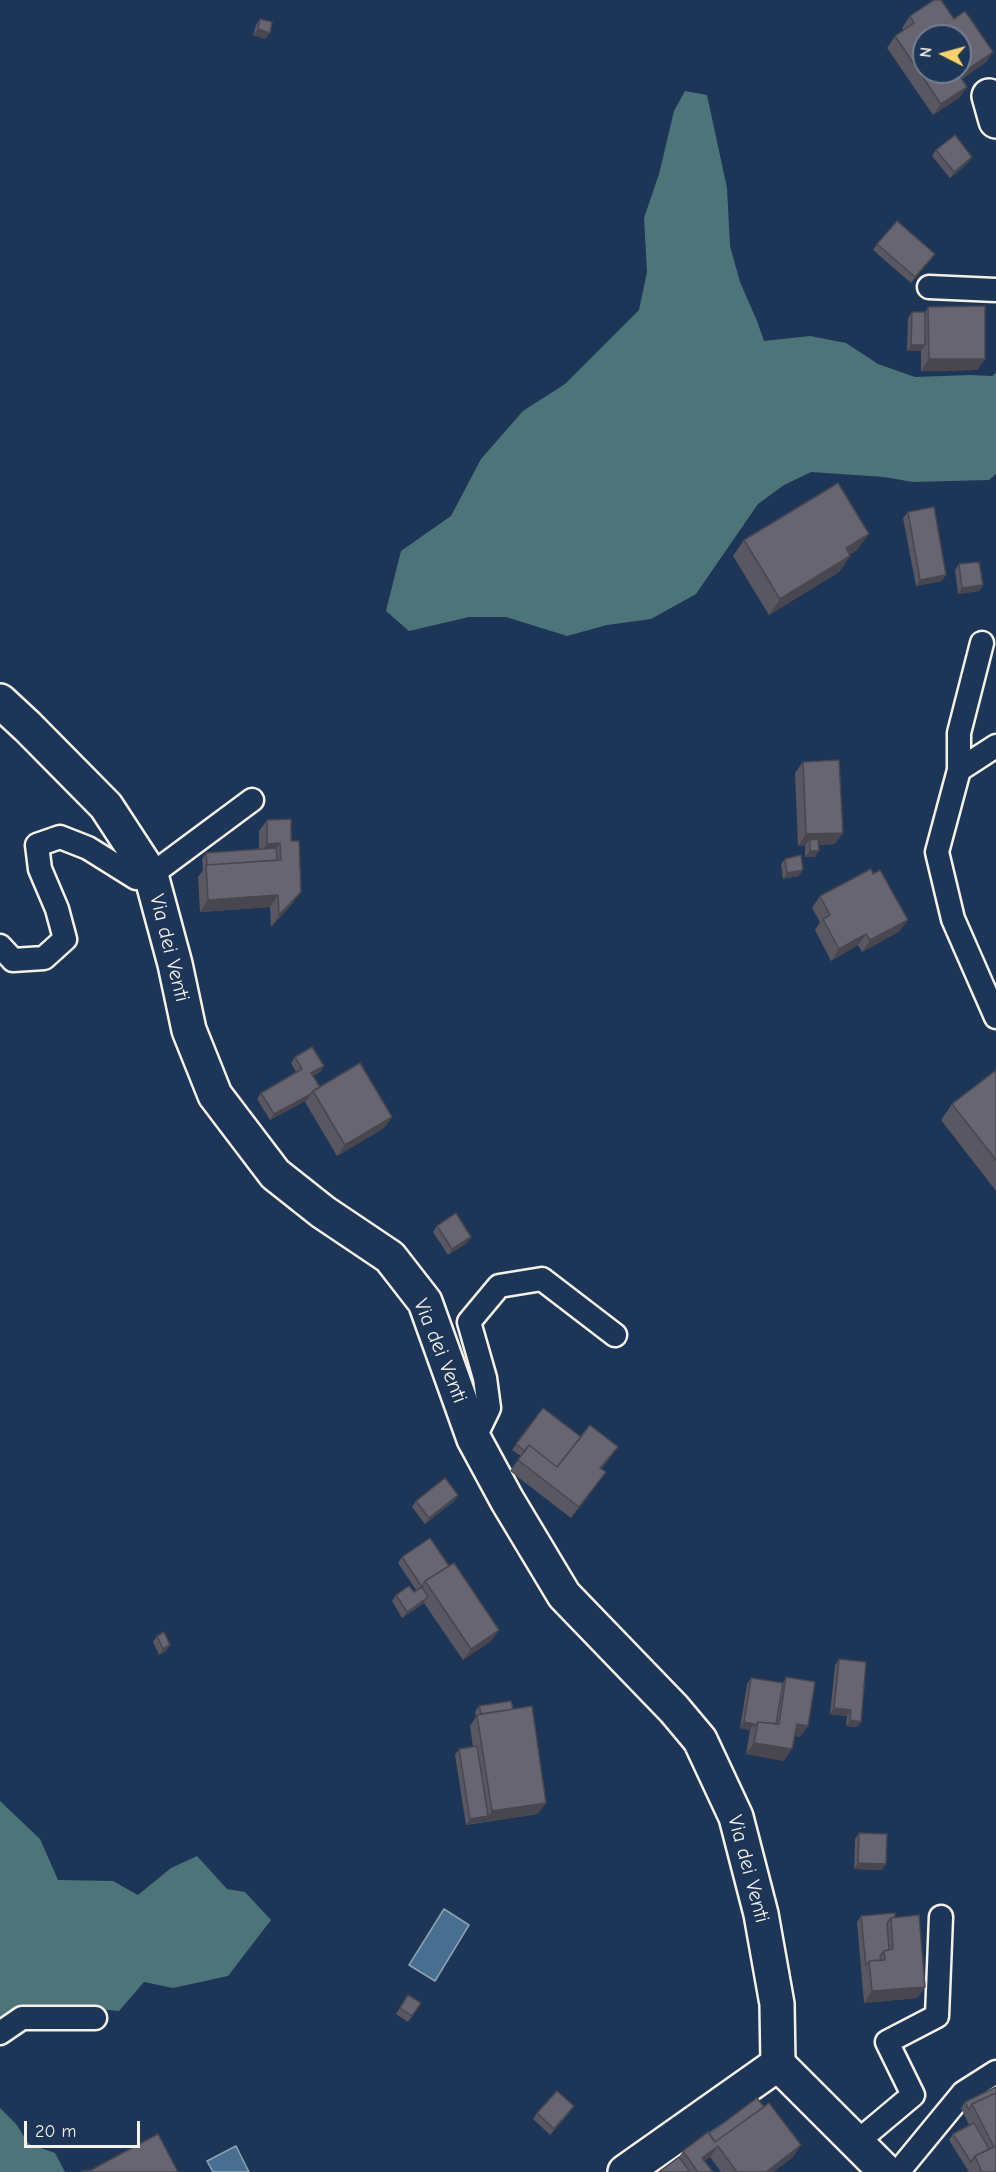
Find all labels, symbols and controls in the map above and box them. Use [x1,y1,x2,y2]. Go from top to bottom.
north arrow [912,24,972,84]
text: N [917,46,936,58]
street label: Via dei Venti [143,891,195,1005]
street label: Via dei Venti [408,1295,472,1407]
street label: Via dei Venti [722,1813,774,1925]
scale bar [27,2109,142,2147]
text: 20 m [35,2121,76,2142]

